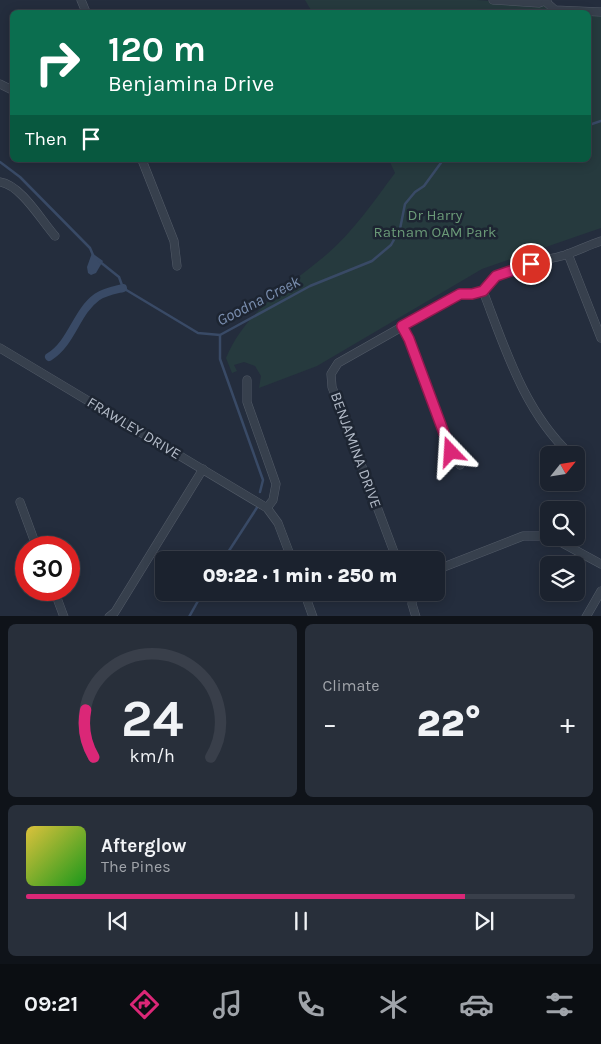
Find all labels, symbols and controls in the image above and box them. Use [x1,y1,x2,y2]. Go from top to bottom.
text: 120 m [108,29,206,70]
icon: right [25,30,90,95]
text: Benjamina Drive [108,71,274,97]
icon: arrive [77,125,105,153]
text: Then [25,128,67,150]
park label: Dr Harry Ratnam OAM Park [374,206,497,241]
pin [510,243,552,285]
icon: arrive [517,250,545,278]
water label: Goodna Creek [213,271,304,330]
street label: BENJAMINA DRIVE [327,390,385,510]
street label: FRAWLEY DRIVE [84,393,184,463]
position arrow [424,425,476,477]
north arrow [540,446,585,491]
map controls [540,446,585,601]
button: search [540,501,585,546]
speed limit sign: 30 [15,536,80,601]
button: layers [540,556,585,601]
text: 09:22 · 1 min · 250 m [203,565,397,587]
text: Climate [323,676,380,695]
text: 24 [121,688,184,749]
text: 22° [416,701,481,746]
text: − [323,707,337,740]
text: + [560,707,575,740]
text: km/h [130,746,175,767]
text: Afterglow [101,835,187,857]
text: The Pines [101,857,171,876]
icon: previous [104,907,132,935]
icon: pause [287,907,315,935]
icon: next [470,907,498,935]
icon: directions [127,987,162,1022]
icon: music [210,987,245,1022]
icon: phone [293,987,328,1022]
icon: climate [376,987,411,1022]
icon: car [459,987,494,1022]
icon: filters [542,987,577,1022]
text: 09:21 [24,991,78,1017]

